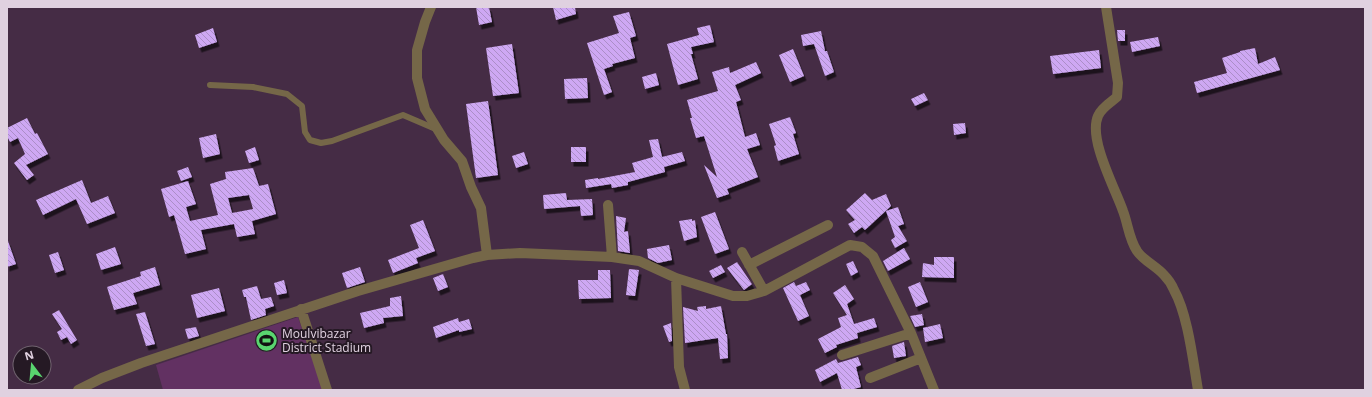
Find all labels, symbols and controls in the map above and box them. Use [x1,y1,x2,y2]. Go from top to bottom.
place label: Moulvibazar District Stadium [282,325,371,356]
sports icon: Moulvibazar District Stadium [254,328,280,354]
north arrow [12,345,52,385]
text: N [23,346,35,363]

